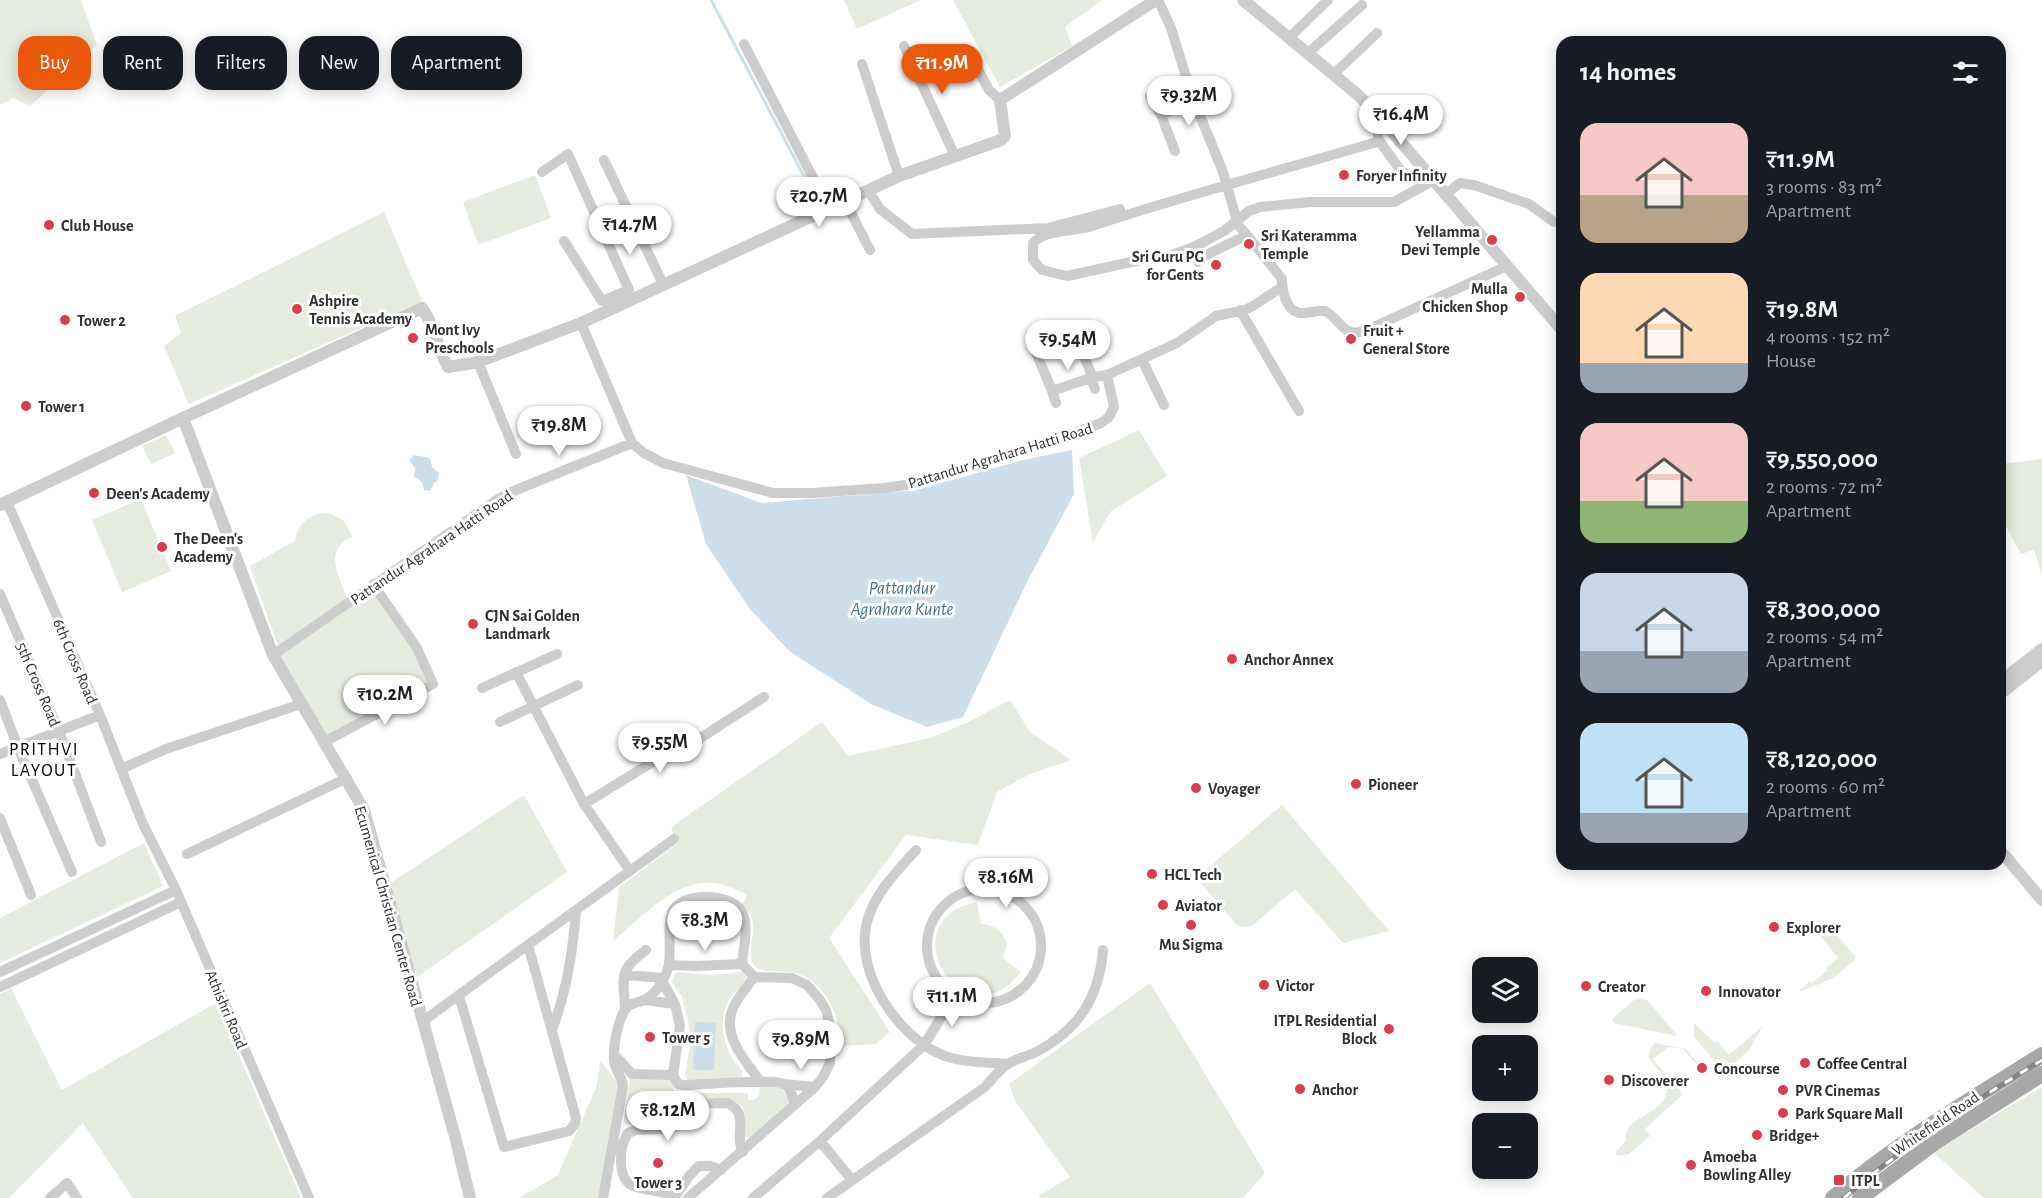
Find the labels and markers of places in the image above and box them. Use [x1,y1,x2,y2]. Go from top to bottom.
pin: ₹11.9M [893,44,991,95]
pin: ₹9.32M [1140,76,1238,127]
pin: ₹16.4M [1352,95,1450,146]
marker: Foryer Infinity [1337,168,1351,182]
place label: Foryer Infinity [1356,168,1447,185]
pin: ₹20.7M [770,177,868,228]
pin: ₹14.7M [581,205,679,256]
marker: Club House [42,218,56,232]
place label: Club House [61,218,134,234]
place label: Yellamma Devi Temple [1401,224,1480,258]
place label: Sri Kateramma Temple [1261,228,1357,262]
marker: Yellamma Devi Temple [1485,233,1499,247]
marker: Sri Kateramma Temple [1242,237,1256,251]
place label: Sri Guru PG for Gents [1132,249,1204,283]
marker: Sri Guru PG for Gents [1209,258,1223,272]
place label: Mulla Chicken Shop [1422,281,1508,315]
marker: Mulla Chicken Shop [1513,290,1527,304]
place label: Ashpire Tennis Academy [309,293,413,328]
marker: Ashpire Tennis Academy [290,302,304,316]
marker: Tower 2 [58,313,72,327]
place label: Tower 2 [77,313,126,329]
pin: ₹9.54M [1019,320,1117,371]
place label: Mont Ivy Preschools [425,322,494,356]
place label: Fruit + General Store [1363,323,1450,357]
marker: Mont Ivy Preschools [406,331,420,345]
marker: Fruit + General Store [1344,332,1358,346]
marker: Tower 1 [19,399,33,413]
place label: Tower 1 [38,399,85,415]
pin: ₹19.8M [510,406,608,457]
marker: Deen's Academy [87,486,101,500]
place label: Deen's Academy [106,486,211,503]
place label: The Deen's Academy [174,531,243,566]
marker: The Deen's Academy [155,540,169,554]
place label: CJN Sai Golden Landmark [485,608,580,642]
marker: CJN Sai Golden Landmark [466,617,480,631]
marker: Anchor Annex [1225,652,1239,666]
place label: Anchor Annex [1244,652,1334,668]
pin: ₹10.2M [336,675,434,726]
pin: ₹9.55M [611,723,709,774]
marker: Pioneer [1349,777,1363,791]
place label: Pioneer [1368,777,1418,793]
marker: Voyager [1189,781,1203,795]
place label: Voyager [1208,781,1260,798]
pin: ₹8.16M [957,858,1055,909]
marker: HCL Tech [1145,867,1159,881]
place label: HCL Tech [1164,867,1222,883]
marker: Aviator [1156,898,1170,912]
place label: Aviator [1175,898,1222,914]
pin: ₹8.3M [663,901,747,952]
marker: Mu Sigma [1184,918,1198,932]
marker: Explorer [1767,920,1781,934]
place label: Explorer [1786,920,1841,936]
place label: Mu Sigma [1159,937,1223,953]
pin: ₹11.1M [903,977,1001,1028]
marker: Victor [1257,978,1271,992]
place label: Victor [1276,978,1315,994]
marker: Creator [1579,979,1593,993]
place label: Creator [1598,979,1646,995]
marker: Innovator [1699,984,1713,998]
place label: Innovator [1718,984,1781,1000]
place label: ITPL Residential Block [1274,1013,1377,1047]
pin: ₹9.89M [752,1020,850,1071]
marker: ITPL Residential Block [1382,1022,1396,1036]
marker: Tower 5 [643,1030,657,1044]
place label: Tower 5 [662,1030,710,1046]
marker: Coffee Central [1798,1056,1812,1070]
place label: Coffee Central [1817,1056,1907,1072]
marker: Concourse [1695,1061,1709,1075]
place label: Concourse [1714,1061,1780,1077]
marker: Discoverer [1602,1073,1616,1087]
place label: Discoverer [1621,1073,1689,1089]
marker: Anchor [1293,1082,1307,1096]
place label: Anchor [1312,1082,1358,1098]
marker: PVR Cinemas [1776,1083,1790,1097]
place label: PVR Cinemas [1795,1083,1880,1099]
pin: ₹8.12M [619,1091,717,1142]
marker: Park Square Mall [1776,1106,1790,1120]
place label: Park Square Mall [1795,1106,1903,1122]
marker: Bridge+ [1750,1128,1764,1142]
place label: Bridge+ [1769,1128,1820,1144]
place label: Amoeba Bowling Alley [1703,1149,1792,1184]
marker: Tower 3 [651,1156,665,1170]
marker: Amoeba Bowling Alley [1684,1158,1698,1172]
marker: ITPL [1832,1173,1846,1187]
place label: ITPL [1851,1173,1879,1189]
place label: Tower 3 [634,1175,682,1191]

